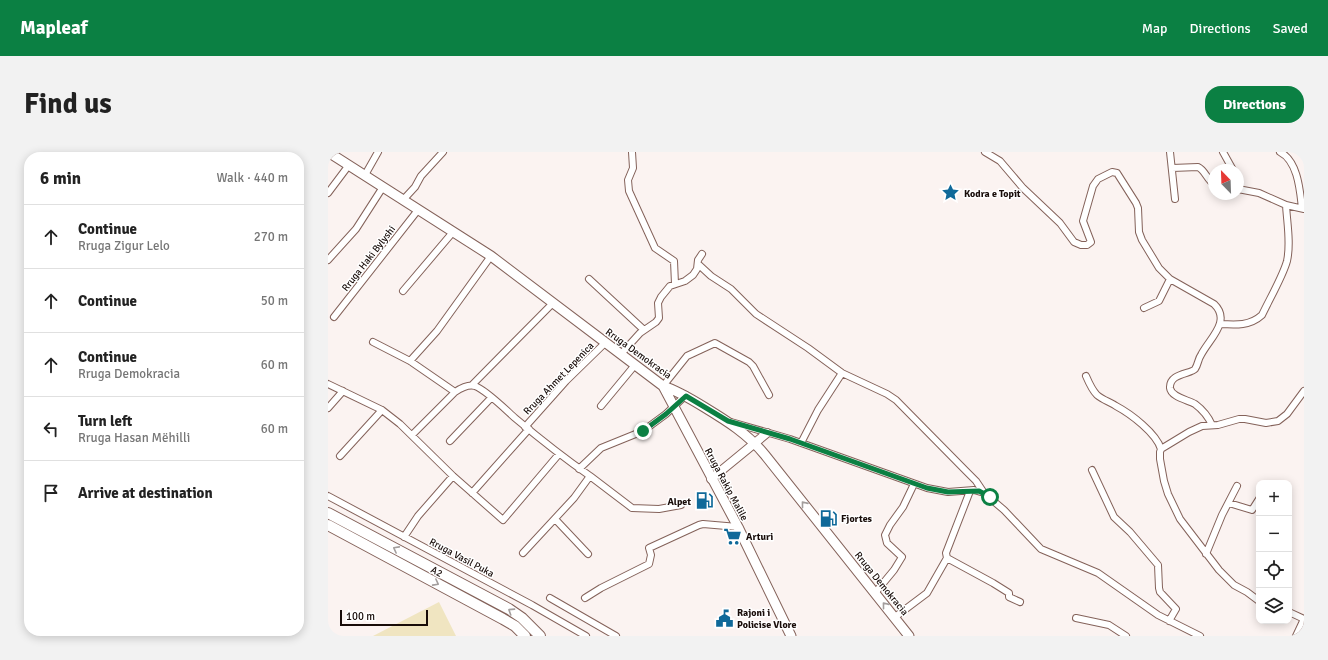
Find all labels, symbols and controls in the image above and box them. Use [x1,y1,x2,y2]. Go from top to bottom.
text: Mapleaf [20,16,88,40]
text: Map [1142,20,1168,37]
text: Directions [1190,20,1251,37]
text: Saved [1273,20,1308,37]
button: Directions [1205,86,1304,123]
text: Find us [24,87,112,121]
north arrow [1208,164,1244,200]
text: 6 min [40,168,81,189]
text: Walk · 440 m [217,170,288,186]
place icon: Kodra e Topit [941,183,961,203]
place label: Kodra e Topit [964,188,1021,200]
text: Continue [78,220,137,238]
street label: Rruga Haki Bylyshi [339,223,398,294]
icon: ahead [40,226,62,248]
text: 270 m [254,229,288,245]
text: Rruga Zigur Lelo [78,238,170,254]
icon: ahead [40,290,62,312]
text: Continue [78,292,137,310]
text: 50 m [261,293,288,309]
street label: Rruga Demokracia [603,326,674,382]
street label: Rruga Ahmet Lepenica [521,340,596,417]
text: Continue [78,348,137,366]
icon: ahead [40,354,62,376]
text: 60 m [261,357,288,373]
text: Rruga Demokracia [78,366,180,382]
text: Turn left [78,412,132,430]
icon: left [40,418,62,440]
text: 60 m [261,421,288,437]
route end [634,422,652,440]
text: Rruga Hasan Mëhilli [78,430,190,446]
street label: Rruga Rakip Malile [702,446,750,523]
map controls [1256,480,1292,624]
button: + [1256,480,1292,516]
icon: arrive [40,482,62,504]
text: Arrive at destination [78,484,213,502]
route start [981,488,999,506]
fuel station icon: Alpet [694,491,714,511]
place label: Alpet [667,496,691,508]
one-way arrow [802,501,809,508]
fuel station icon: Fjortes [818,508,838,528]
place label: Fjortes [841,513,873,525]
button: − [1256,516,1292,552]
supermarket icon: Arturi [723,526,743,546]
place label: Arturi [746,531,773,543]
street label: Rruga Vasil Puka [427,536,496,580]
one-way arrow [393,546,400,554]
street label: Rruga Demokracia [852,549,911,618]
button: locate [1256,552,1292,588]
street label: A2 [429,564,444,580]
one-way arrow [432,578,440,585]
button: layers [1256,588,1292,624]
one-way arrow [883,603,890,610]
place label: Rajoni i Policise Vlore [737,607,796,631]
scale bar [340,608,428,627]
public building icon: Rajoni i Policise Vlore [714,608,734,628]
one-way arrow [508,609,515,616]
text: 100 m [346,610,375,623]

